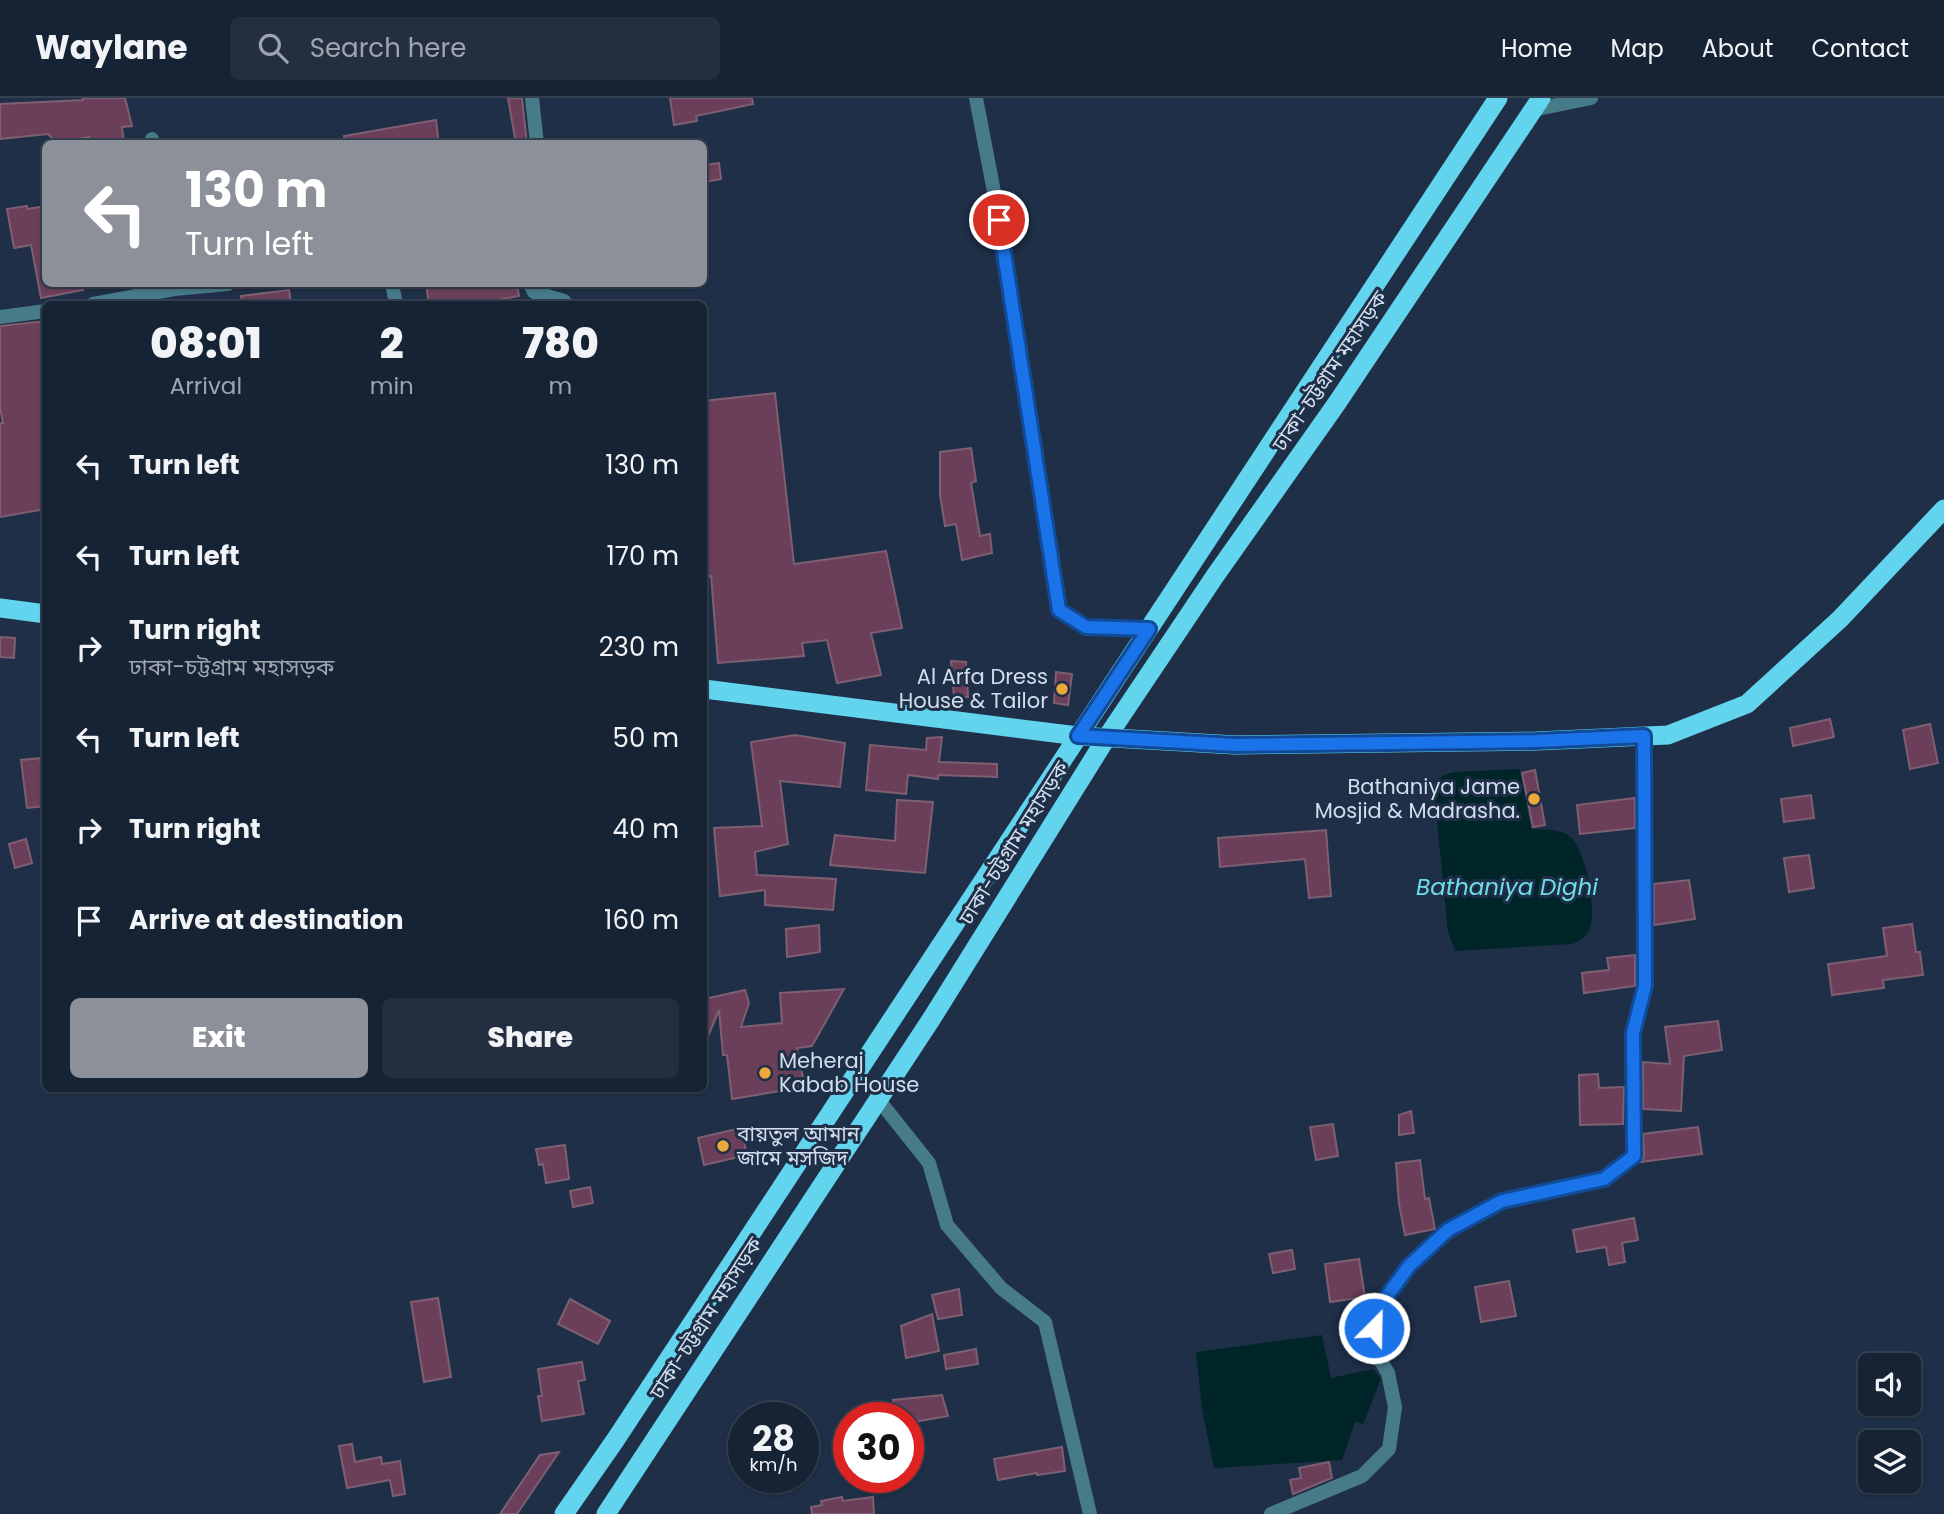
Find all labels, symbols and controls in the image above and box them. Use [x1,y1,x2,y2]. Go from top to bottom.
search box [230,17,720,80]
text: Waylane [35,24,188,71]
icon: search [254,29,292,67]
text: Search here [310,30,466,66]
text: Home [1501,32,1573,65]
text: Map [1611,32,1664,65]
text: About [1702,32,1773,65]
text: Contact [1811,32,1909,65]
text: 130 m [185,156,327,224]
icon: left [70,168,161,259]
pin [969,190,1029,250]
icon: arrive [980,201,1018,239]
text: Turn left [185,221,314,266]
street label: ঢাকা-চট্টগ্রাম মহাসড়ক [1265,284,1395,457]
text: 08:01 [150,314,262,373]
text: 2 [380,314,404,373]
text: 780 [522,314,599,373]
text: Arrival [170,370,242,402]
text: min [370,370,414,402]
text: m [549,370,572,402]
icon: left [70,447,108,485]
text: Turn left [129,447,240,483]
text: 130 m [605,447,679,483]
icon: left [70,538,108,576]
text: Turn left [129,538,240,574]
text: 170 m [606,538,679,574]
text: Turn right [129,612,261,648]
icon: right [70,629,108,667]
text: 230 m [599,629,679,665]
text: ঢাকা-চট্টগ্রাম মহাসড়ক [129,651,334,683]
place label: Al Arfa Dress House & Tailor [899,662,1048,715]
marker: Al Arfa Dress House & Tailor [1054,681,1070,697]
icon: left [70,720,108,758]
text: Turn left [129,720,240,756]
text: 50 m [613,720,679,756]
street label: ঢাকা-চট্টগ্রাম মহাসড়ক [951,755,1076,931]
place label: Bathaniya Jame Mosjid & Madrasha. [1315,772,1520,825]
marker: Bathaniya Jame Mosjid & Madrasha. [1526,791,1542,807]
icon: right [70,811,108,849]
text: Turn right [129,811,261,847]
text: 40 m [613,811,679,847]
water label: Bathaniya Dighi [1416,871,1598,903]
icon: arrive [70,902,108,940]
text: Arrive at destination [129,902,404,938]
text: 160 m [604,902,679,938]
button: Exit [70,998,368,1078]
button: Share [382,998,679,1078]
place label: Meheraj Kabab House [779,1046,919,1099]
marker: Meheraj Kabab House [757,1065,773,1081]
place label: বায়তুল আমান জামে মসজিদ [736,1119,860,1172]
marker: বায়তুল আমান জামে মসজিদ [715,1138,731,1154]
street label: ঢাকা-চট্টগ্রাম মহাসড়ক [642,1230,769,1405]
position arrow [1337,1291,1411,1365]
map controls [1858,1353,1921,1493]
button: sound [1858,1353,1921,1416]
speed limit sign: 30 [833,1402,924,1493]
text: 28 [752,1414,795,1463]
button: layers [1858,1430,1921,1493]
text: km/h [750,1452,797,1477]

